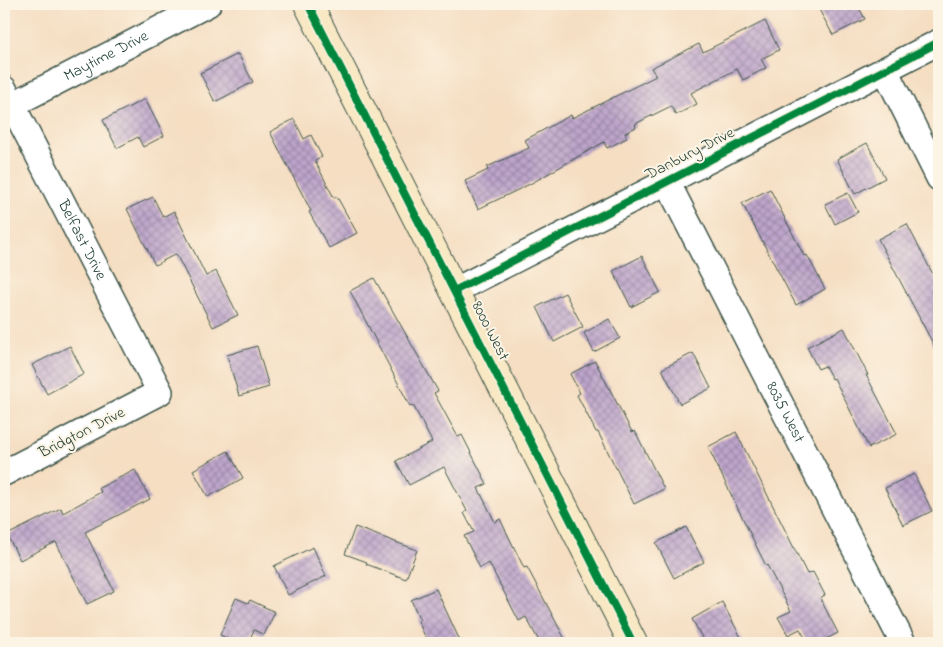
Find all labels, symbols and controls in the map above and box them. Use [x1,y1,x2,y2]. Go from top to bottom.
street label: Maytime Drive [60,24,154,88]
street label: Danbury Drive [640,121,739,187]
street label: Belfast Drive [51,195,113,285]
street label: 8000 West [465,297,515,365]
street label: 8035 West [759,378,811,448]
street label: Bridgton Drive [34,401,130,465]

